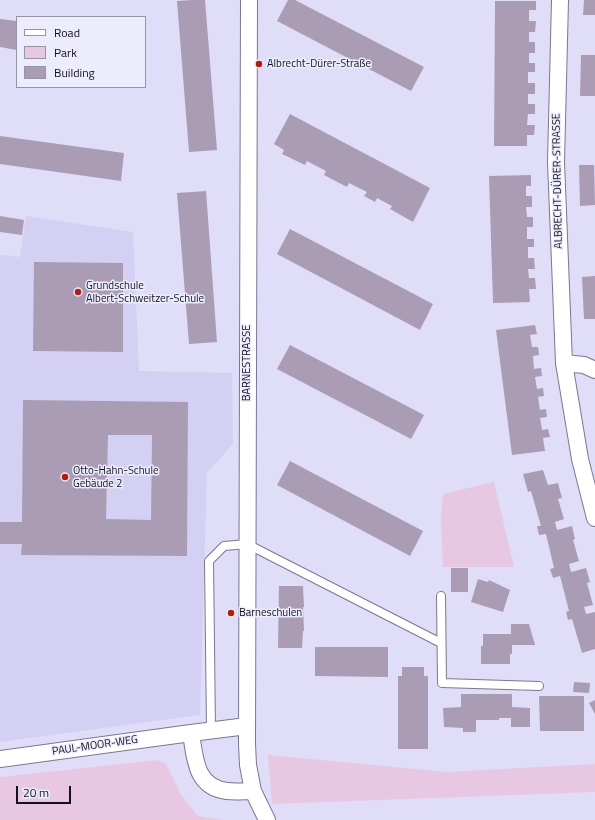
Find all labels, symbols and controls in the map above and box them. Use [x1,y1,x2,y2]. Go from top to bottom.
legend [16,16,146,88]
text: Road [54,23,80,42]
text: Park [54,43,77,62]
place label: Albrecht-Dürer-Straße [267,57,371,71]
marker: Albrecht-Dürer-Straße [254,59,264,69]
text: Building [54,63,95,82]
street label: ALBRECHT-DÜRER-STRASSE [550,113,566,249]
place label: Grundschule Albert-Schweitzer-Schule [86,279,204,305]
marker: Grundschule Albert-Schweitzer-Schule [73,287,83,297]
street label: BARNESTRASSE [240,325,254,401]
place label: Otto-Hahn-Schule Gebäude 2 [73,464,158,490]
marker: Otto-Hahn-Schule Gebäude 2 [60,472,70,482]
place label: Barneschulen [239,606,302,620]
marker: Barneschulen [226,608,236,618]
street label: PAUL-MOOR-WEG [51,733,139,759]
scale bar [18,778,73,804]
text: 20 m [23,783,49,802]

